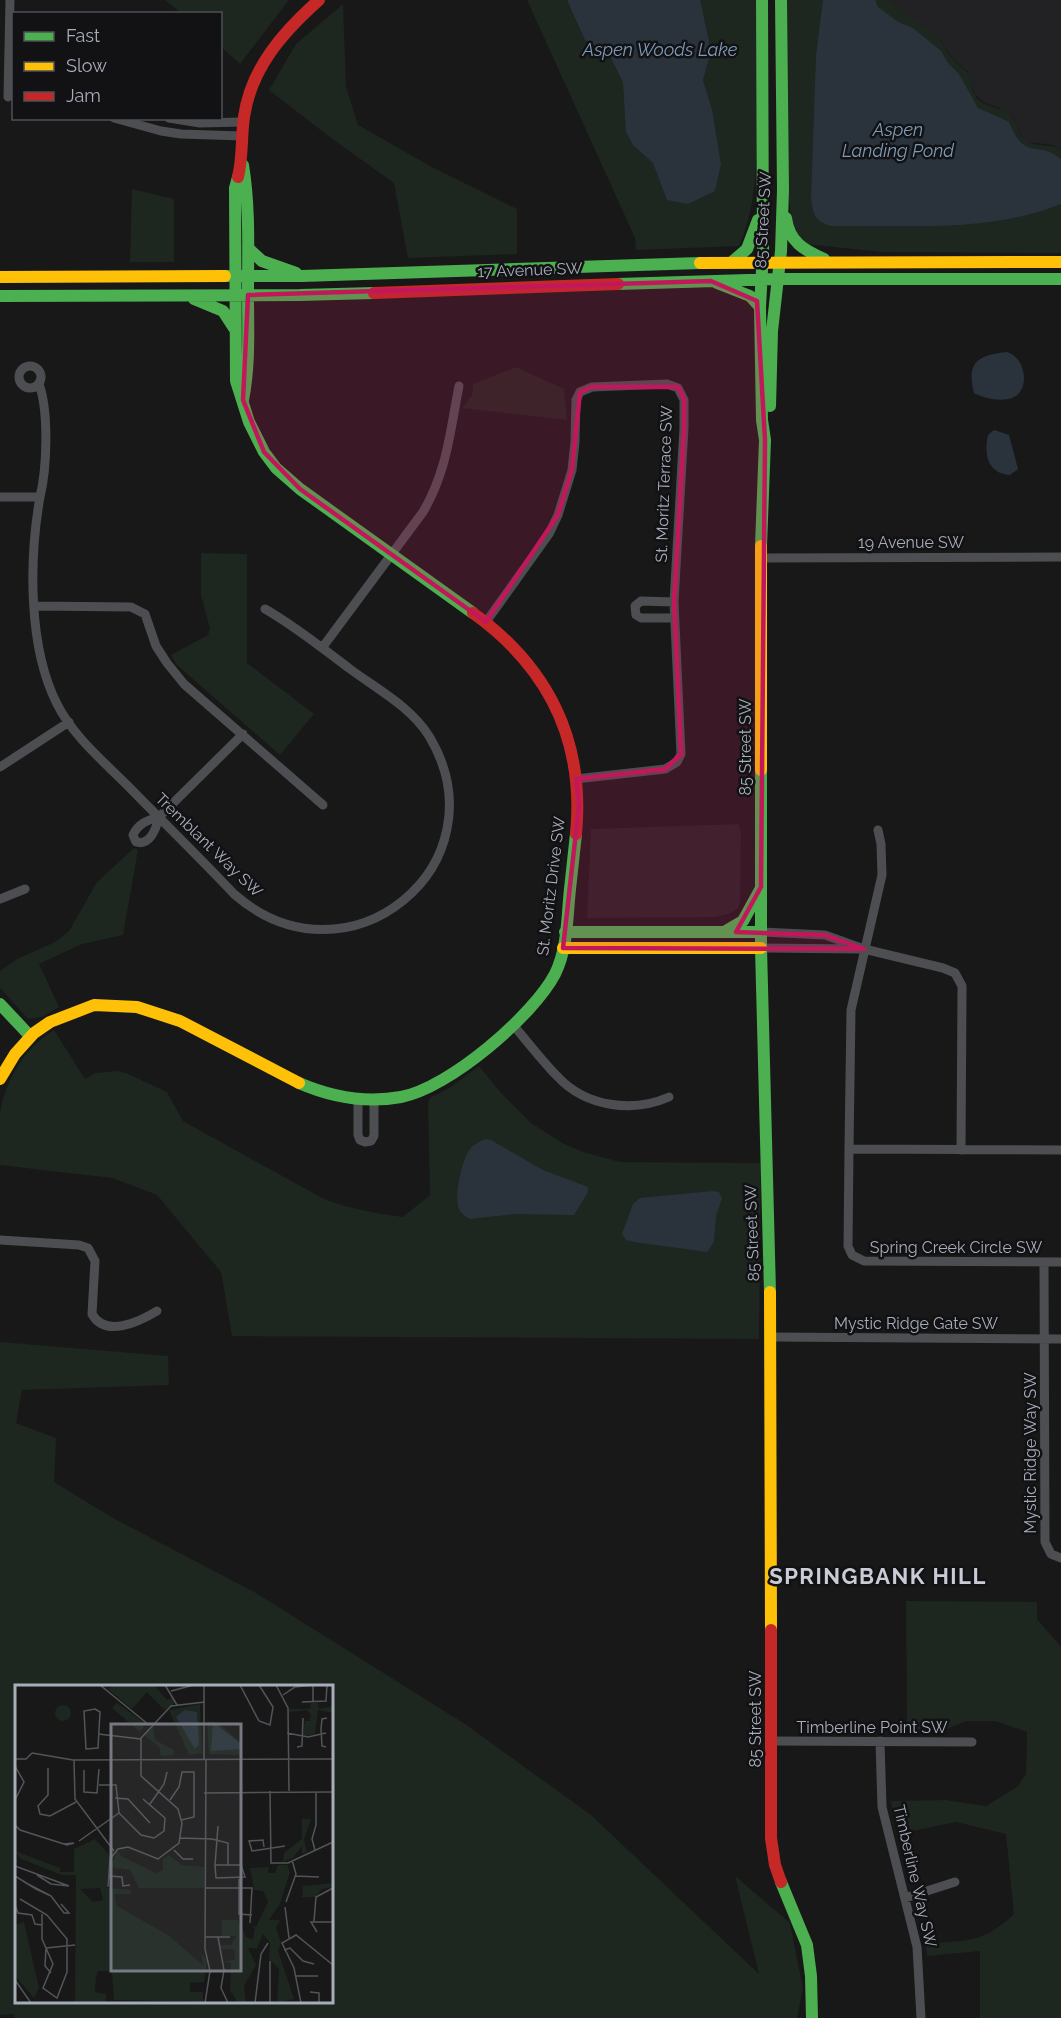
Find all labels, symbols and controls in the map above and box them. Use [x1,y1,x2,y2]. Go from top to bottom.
legend [12,12,222,120]
text: Fast [66,25,100,46]
water label: Aspen Woods Lake [582,39,738,60]
text: Slow [66,55,107,76]
text: Jam [66,85,101,106]
water label: Aspen Landing Pond [842,119,955,161]
street label: 85 Street SW [751,171,775,269]
street label: 17 Avenue SW [477,259,583,281]
street label: St. Moritz Terrace SW [652,405,676,563]
street label: 19 Avenue SW [858,533,964,552]
street label: 85 Street SW [736,698,755,795]
street label: Tremblant Way SW [151,789,267,901]
street label: St. Moritz Drive SW [533,815,569,957]
street label: 85 Street SW [741,1184,763,1282]
street label: Spring Creek Circle SW [870,1238,1042,1257]
street label: Mystic Ridge Gate SW [834,1314,998,1333]
street label: Mystic Ridge Way SW [1021,1372,1040,1534]
district label: SPRINGBANK HILL [769,1563,987,1589]
street label: 85 Street SW [746,1670,765,1767]
inset map [15,1685,333,2003]
street label: Timberline Point SW [796,1718,948,1737]
street label: Timberline Way SW [889,1803,941,1949]

